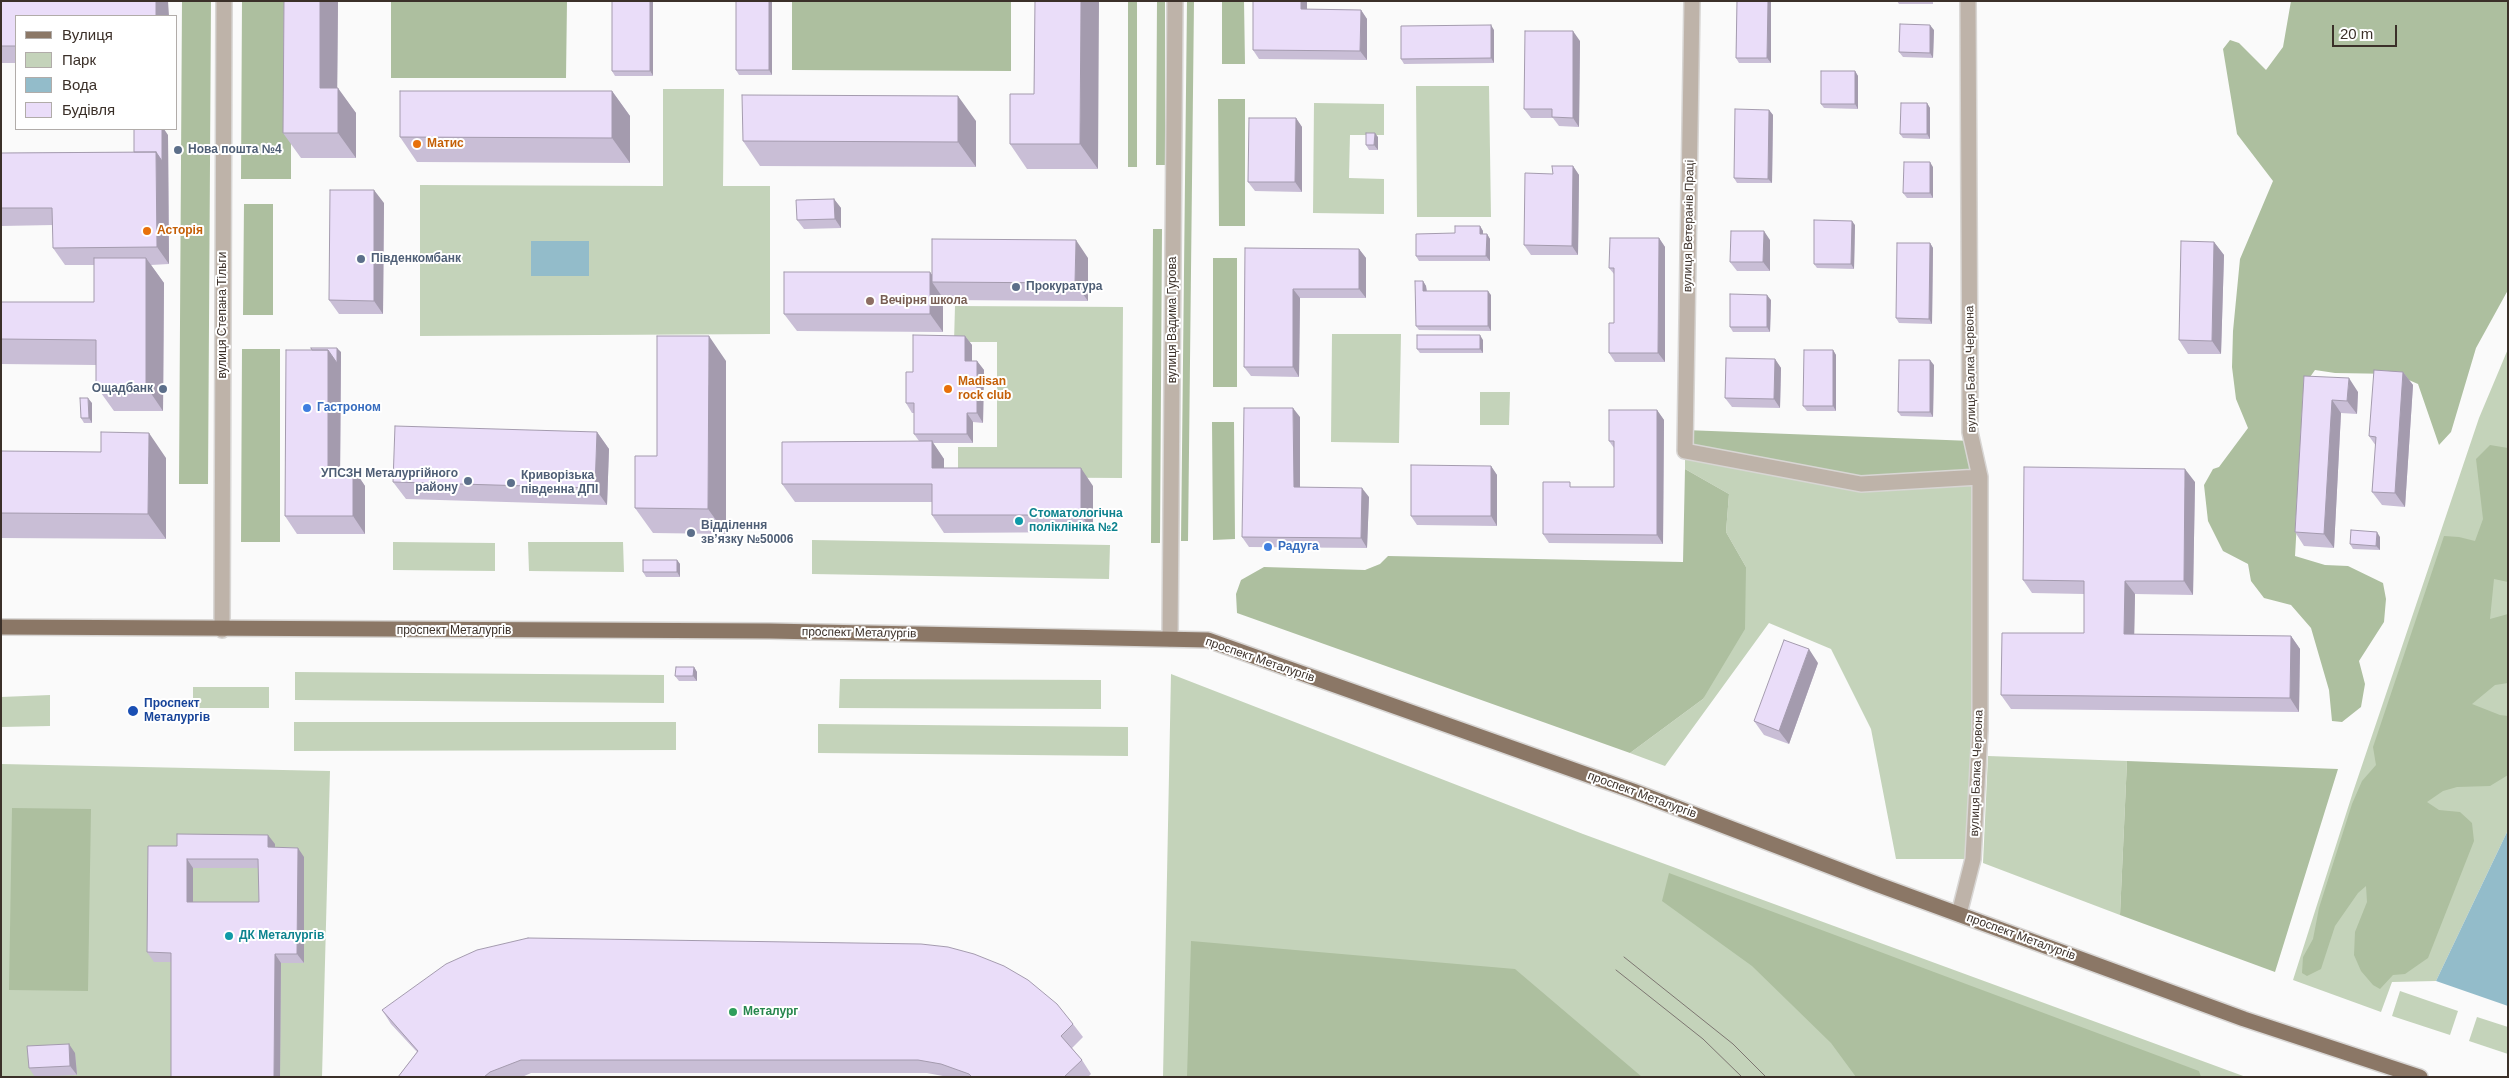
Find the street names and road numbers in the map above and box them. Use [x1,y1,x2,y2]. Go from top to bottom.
street label: вулиця Ветеранів Праці [1681,160,1697,292]
street label: вулиця Степана Тільги [216,251,230,379]
street label: вулиця Вадима Гурова [1166,257,1180,383]
street label: вулиця Балка Червона [1963,305,1979,433]
street label: проспект Металургів [397,624,511,638]
street label: проспект Металургів [802,625,916,641]
street label: проспект Металургів [1203,635,1317,685]
street label: вулиця Балка Червона [1968,709,1986,837]
street label: проспект Металургів [1586,769,1698,821]
street label: проспект Металургів [1965,911,2077,963]

